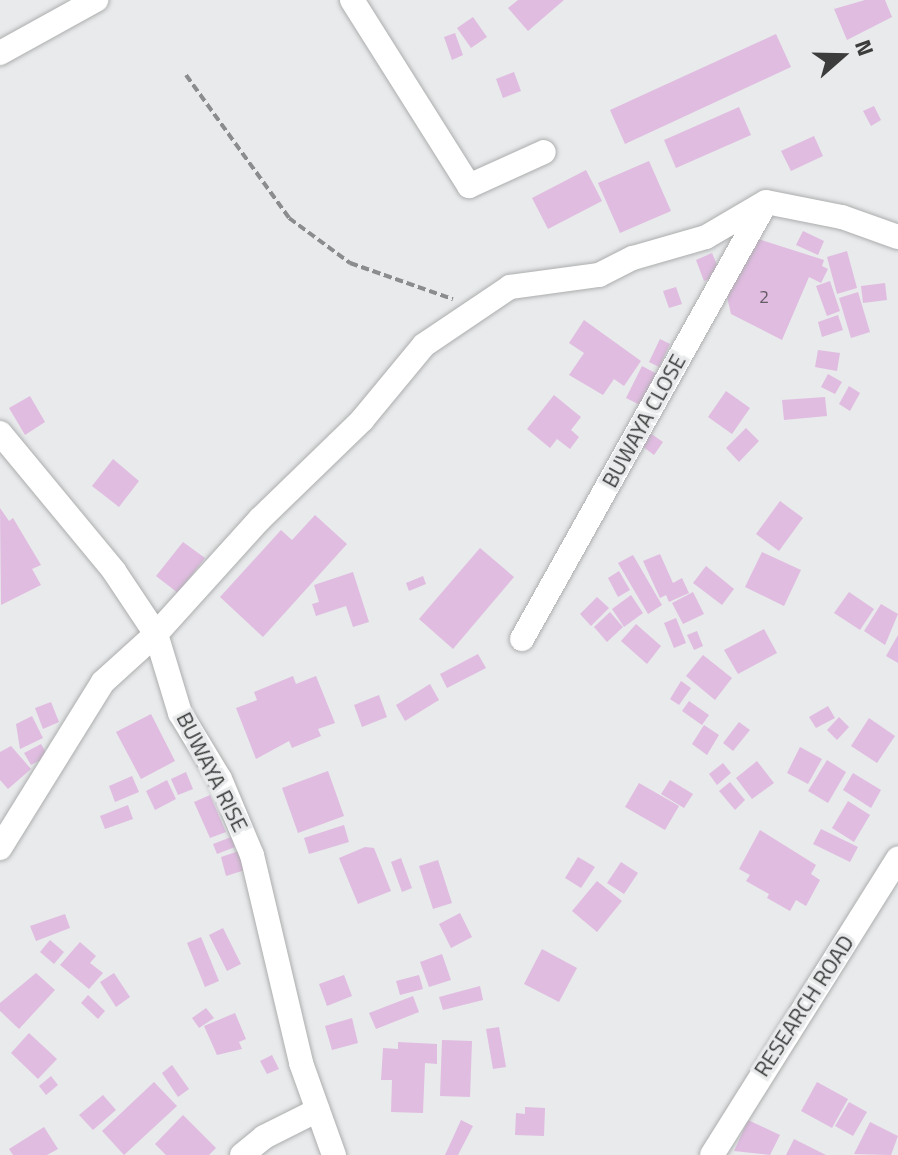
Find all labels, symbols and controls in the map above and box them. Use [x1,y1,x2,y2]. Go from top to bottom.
north arrow [802,16,882,96]
text: N [846,35,883,61]
house number: 2 [759,286,769,308]
street label: BUWAYA CLOSE [597,350,691,492]
street label: BUWAYA RISE [171,708,253,836]
street label: RESEARCH ROAD [748,930,860,1082]

